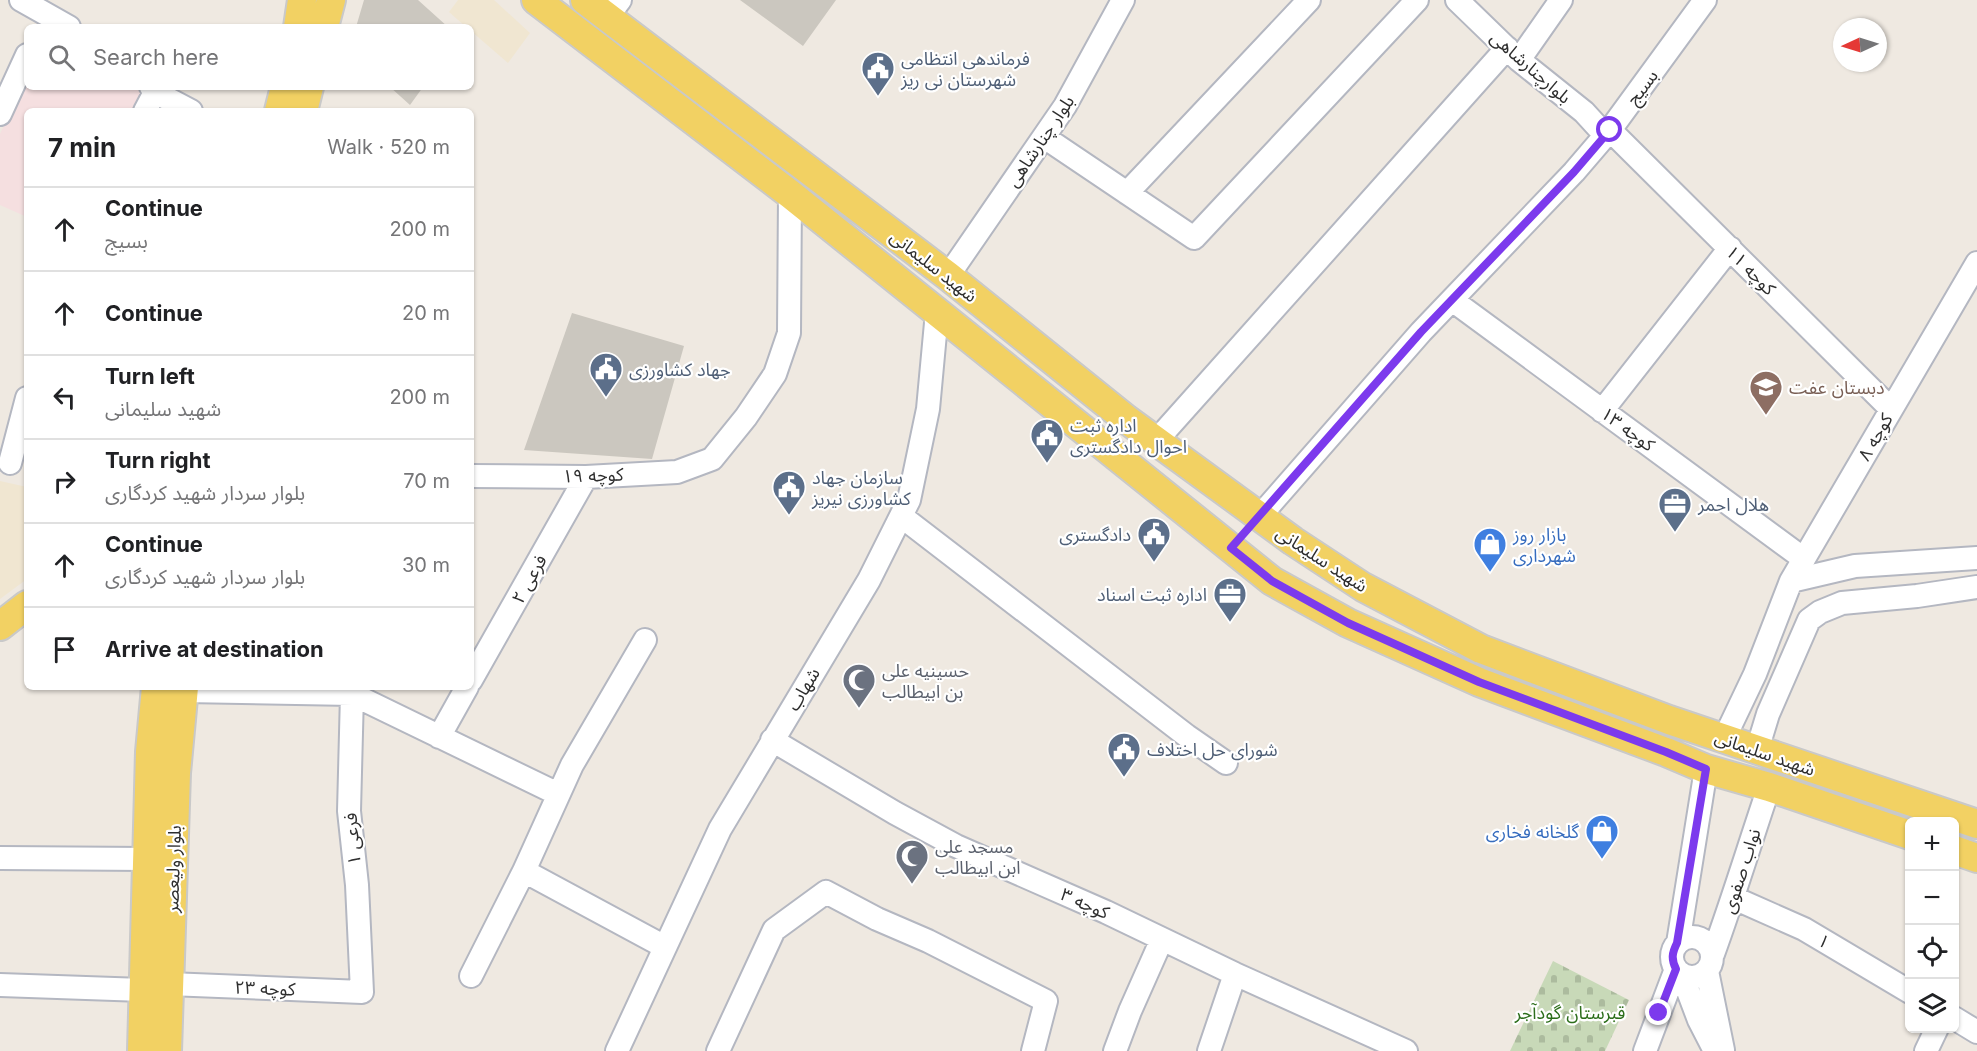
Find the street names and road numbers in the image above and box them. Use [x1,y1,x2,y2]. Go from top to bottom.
street label: بلوارچنارشاهی [1486,26,1576,108]
street label: بسیج [1622,65,1664,111]
street label: بلوار چنارشاهی [1002,91,1079,191]
street label: شهید سلیمانی [886,226,982,307]
street label: کوچه ۱۱ [1721,241,1780,300]
street label: کوچه ۱۳ [1597,403,1659,457]
street label: کوچه ۸ [1853,409,1898,465]
street label: کوچه ۱۹ [562,463,624,488]
street label: شهید سلیمانی [1272,522,1372,597]
street label: فرعی ۲ [507,551,552,607]
street label: شهاب [782,664,824,714]
street label: شهید سلیمانی [1712,726,1818,781]
street label: فرعی ۱ [339,812,366,866]
street label: بلوار ولیعصر [161,825,186,914]
street label: نواب صفوی [1717,826,1766,916]
street label: کوچه ۳ [1057,883,1113,924]
street label: ۱ [1814,929,1834,953]
street label: کوچه ۲۳ [234,976,296,1001]

